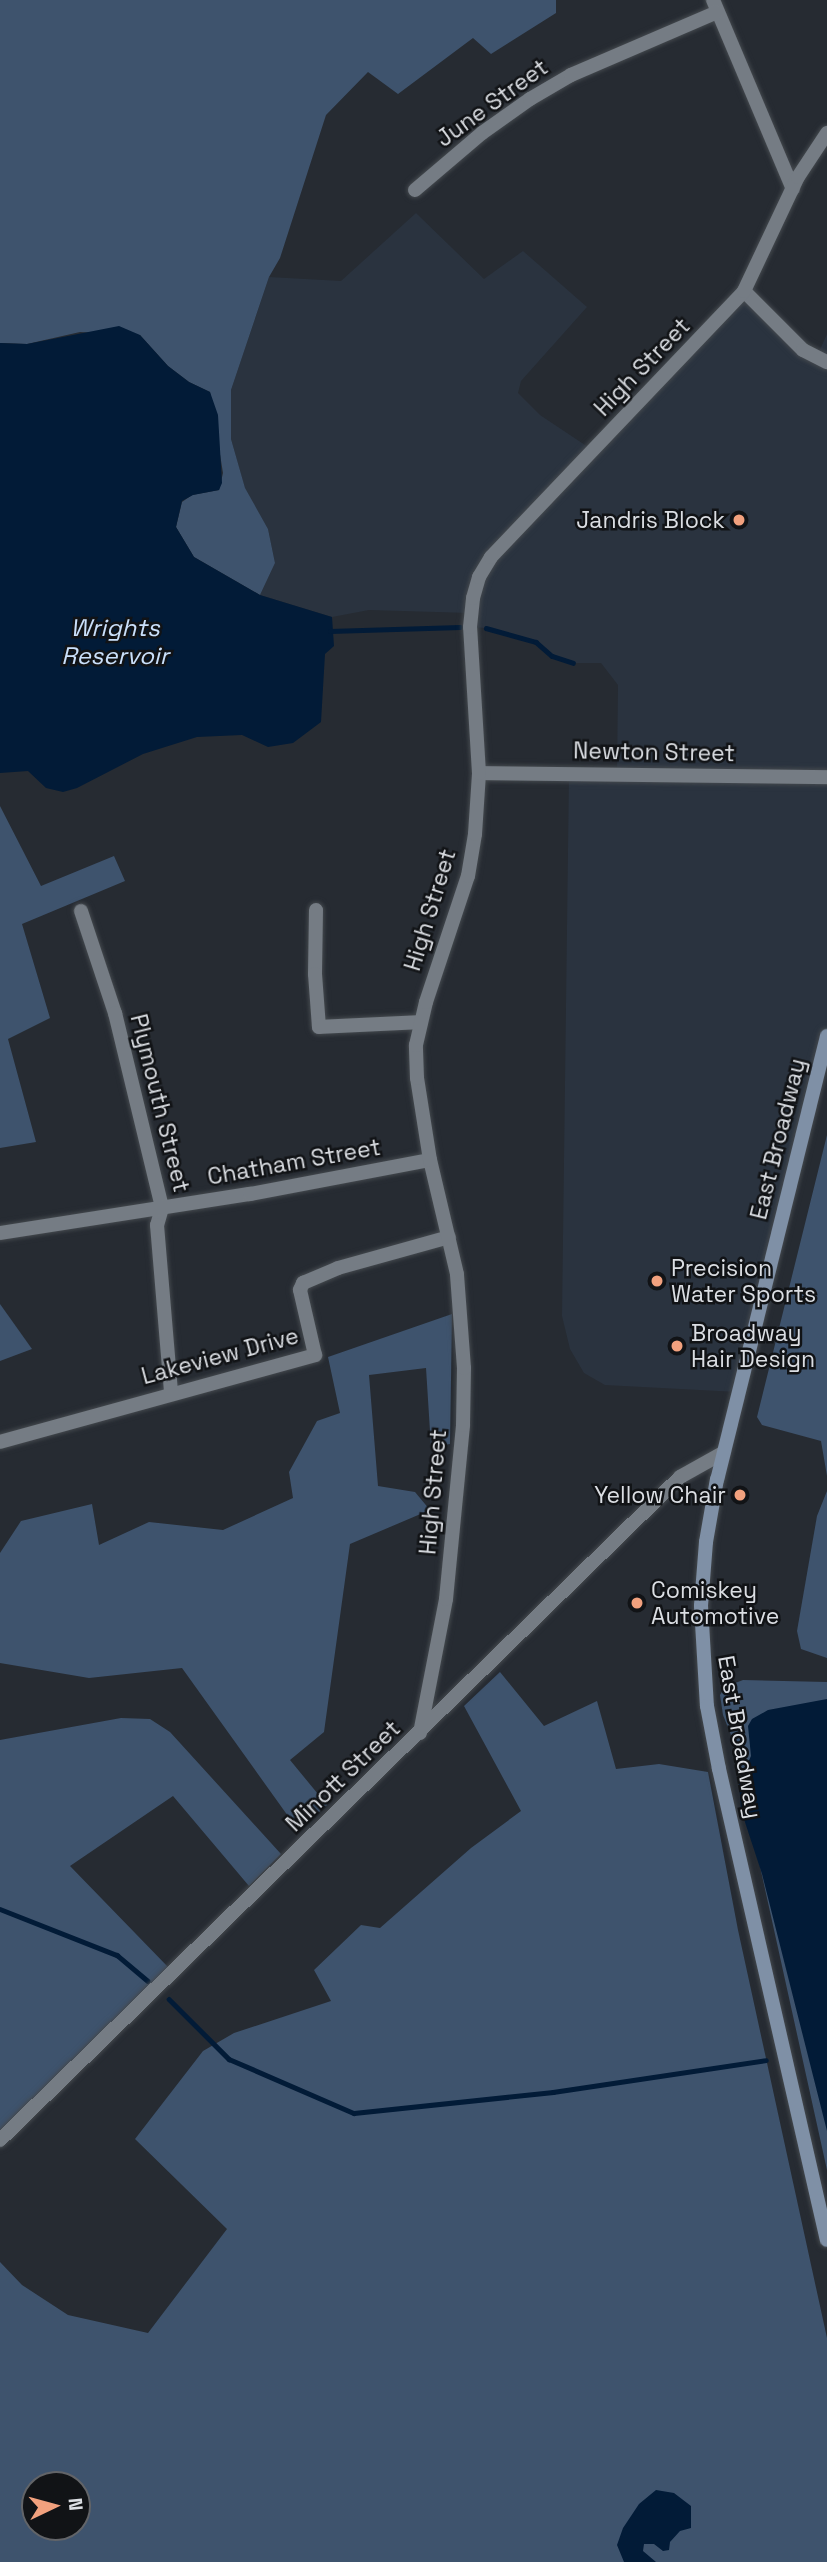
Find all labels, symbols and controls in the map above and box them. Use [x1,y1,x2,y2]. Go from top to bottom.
street label: June Street [431,53,553,153]
street label: High Street [588,312,696,422]
place label: Jandris Block [576,506,725,534]
marker: Jandris Block [731,512,747,528]
water label: Wrights Reservoir [61,614,169,670]
street label: Newton Street [573,737,735,767]
street label: High Street [398,846,462,974]
street label: Plymouth Street [125,1011,195,1195]
street label: East Broadway [745,1056,811,1222]
street label: Chatham Street [205,1133,383,1191]
place label: Precision Water Sports [671,1254,816,1308]
marker: Precision Water Sports [649,1273,665,1289]
place label: Broadway Hair Design [691,1319,815,1373]
street label: Lakeview Drive [138,1322,302,1390]
marker: Broadway Hair Design [669,1338,685,1354]
street label: High Street [414,1428,452,1556]
place label: Yellow Chair [594,1481,726,1509]
marker: Yellow Chair [732,1487,748,1503]
place label: Comiskey Automotive [651,1576,779,1630]
marker: Comiskey Automotive [629,1595,645,1611]
street label: East Broadway [712,1653,768,1821]
street label: Minott Street [280,1715,406,1837]
north arrow [21,2471,91,2541]
text: N [62,2497,88,2512]

